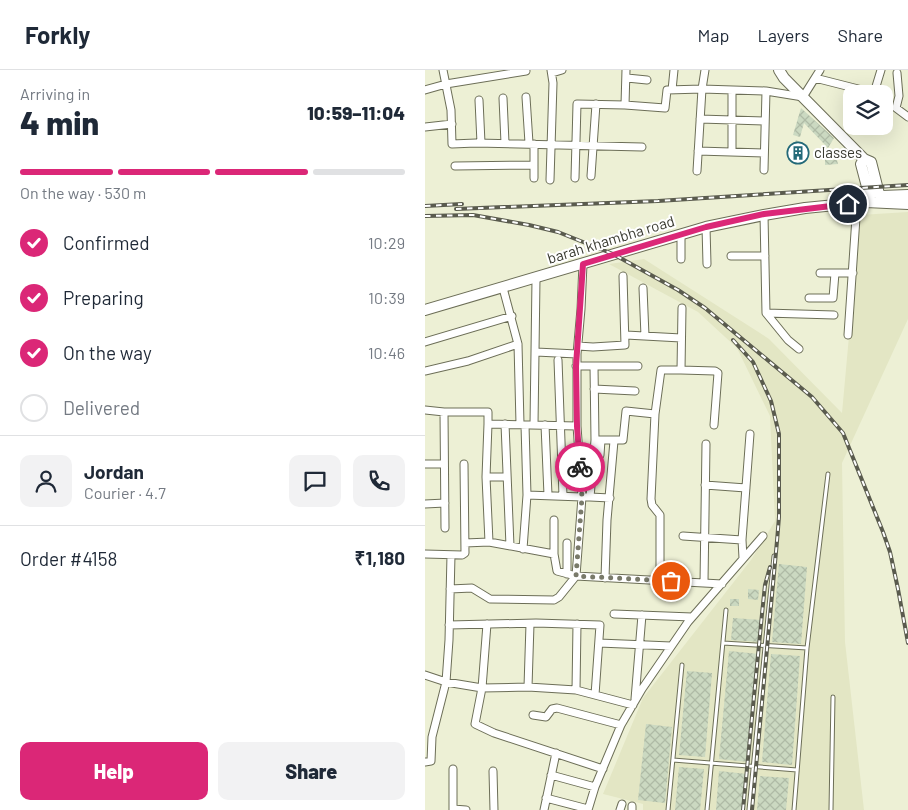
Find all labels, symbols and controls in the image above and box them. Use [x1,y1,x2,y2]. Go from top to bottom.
text: Forkly [25,20,90,49]
text: Map [697,24,729,46]
text: Layers [757,24,810,46]
text: Share [838,24,883,46]
text: Arriving in [20,84,90,103]
map controls [843,85,893,135]
button: layers [843,85,893,135]
text: 10:59–11:04 [307,101,405,124]
text: 4 min [20,103,99,141]
building icon: classes [786,141,810,165]
place label: classes [814,143,862,161]
text: On the way · 530 m [20,183,146,202]
pin [827,183,869,225]
icon: home [834,190,862,218]
street label: barah khambha road [545,211,676,267]
icon: check [20,229,48,257]
text: Confirmed [63,231,150,254]
text: 10:29 [368,233,405,252]
icon: check [20,284,48,312]
text: Preparing [63,286,144,309]
text: 10:39 [368,288,405,307]
icon: check [20,339,48,367]
text: On the way [63,341,152,364]
text: 10:46 [368,343,405,362]
text: Delivered [63,396,140,419]
courier [555,442,605,492]
icon: bike [566,453,594,481]
button: person [20,455,72,507]
button: chat [289,455,341,507]
button: phone [353,455,405,507]
text: Jordan [84,460,144,483]
text: Courier · 4.7 [84,483,166,502]
text: ₹1,180 [355,546,405,569]
text: Order #4158 [20,547,117,570]
pin [650,560,692,602]
icon: bag [657,567,685,595]
button: Help [20,742,208,800]
button: Share [218,742,405,800]

